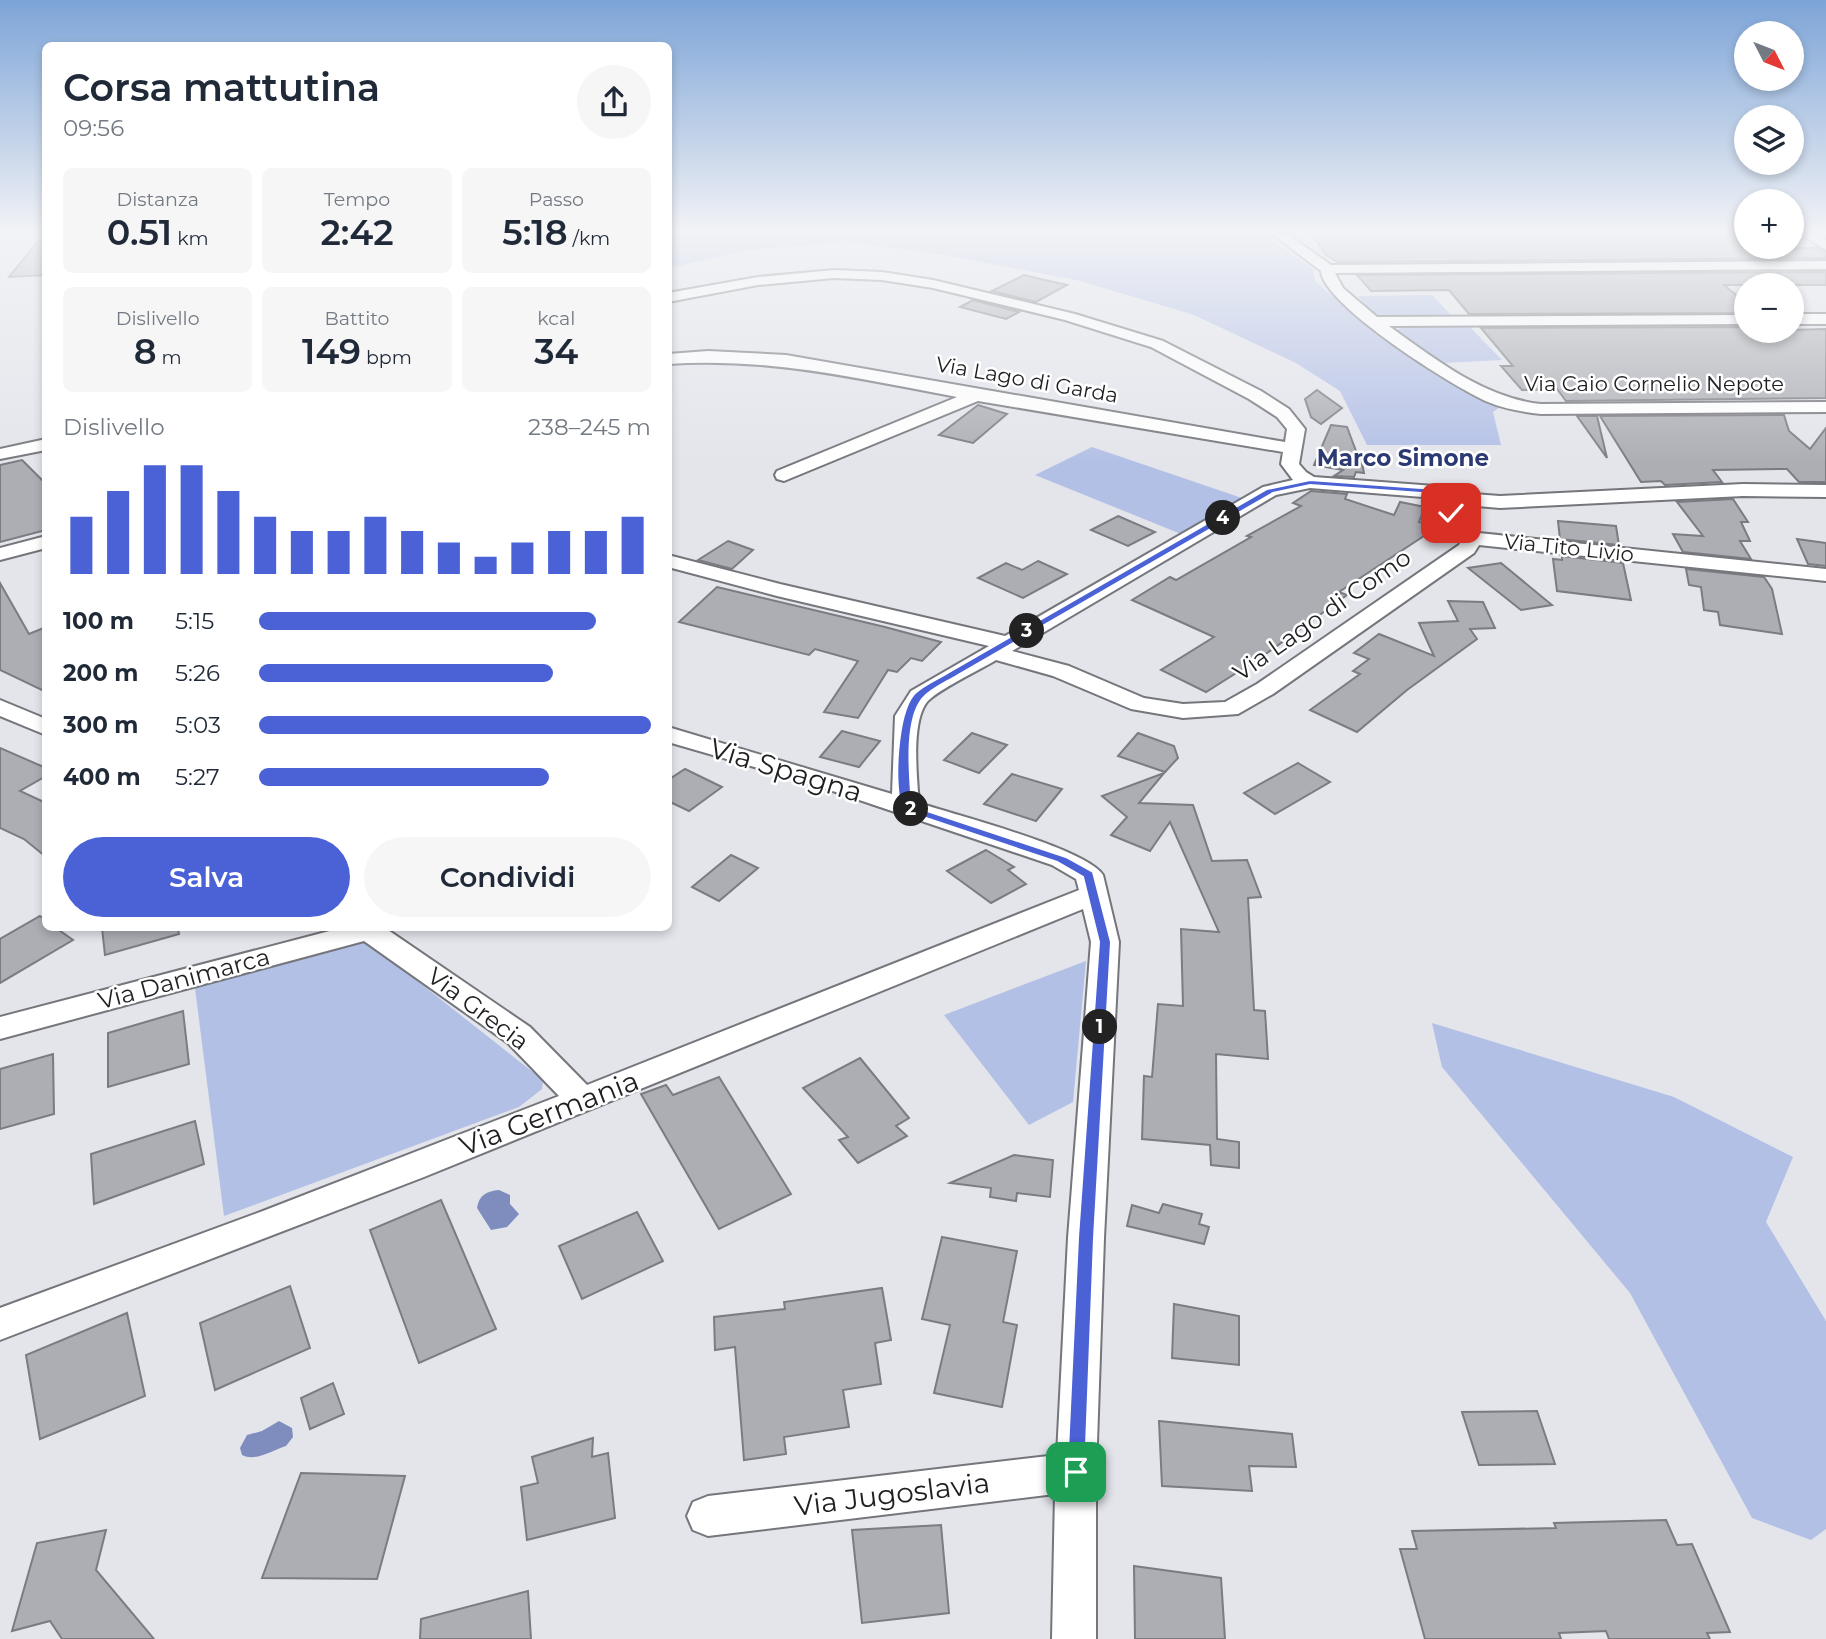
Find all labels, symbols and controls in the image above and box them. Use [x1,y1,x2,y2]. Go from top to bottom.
north arrow [1734,21,1804,91]
map controls [1734,21,1804,343]
text: Corsa mattutina [63,64,380,111]
button: share [577,65,651,139]
button: layers [1734,105,1804,175]
text: 09:56 [63,114,124,142]
text: Distanza [116,188,199,211]
text: Tempo [324,188,390,211]
text: Passo [529,188,584,211]
button: + [1734,189,1804,259]
text: 0.51 [107,211,172,254]
text: 2:42 [320,211,394,254]
text: 5:18 [502,211,567,254]
text: km [172,227,209,250]
text: /km [567,227,610,250]
button: − [1734,273,1804,343]
text: Dislivello [116,307,200,330]
text: Battito [325,307,389,330]
text: kcal [537,307,575,330]
text: 8 [134,330,157,373]
text: 149 [302,330,361,373]
text: 34 [534,330,578,373]
text: m [157,346,182,369]
text: bpm [361,346,412,369]
street label: Via Lago di Garda [934,351,1120,408]
street label: Via Caio Cornelio Nepote [1524,371,1784,396]
text: Dislivello [63,413,165,441]
text: 238–245 m [528,413,651,441]
district label: Marco Simone [1317,444,1489,472]
pin [1421,483,1481,543]
icon: check [1432,494,1470,532]
pin: 4 [1206,500,1240,536]
text: 4 [1216,506,1229,529]
street label: Via Tito Livio [1503,528,1635,567]
street label: Via Lago di Como [1227,542,1416,687]
text: 100 m [63,607,134,635]
text: 5:15 [175,607,214,635]
pin: 3 [1010,614,1044,648]
text: 3 [1021,619,1032,642]
text: 200 m [63,659,138,687]
text: 5:26 [175,659,220,687]
text: 300 m [63,711,139,739]
text: 5:03 [175,711,221,739]
street label: Via Spagna [706,731,866,809]
text: 400 m [63,763,141,791]
text: 5:27 [175,763,219,791]
pin: 2 [894,792,928,826]
text: 2 [905,797,916,820]
button: Salva [63,837,350,917]
button: Condividi [364,837,651,917]
street label: Via Danimarca [95,942,273,1015]
street label: Via Grecia [422,961,535,1056]
pin: 1 [1082,1010,1118,1044]
text: 1 [1096,1015,1103,1038]
street label: Via Germania [455,1063,643,1163]
pin [1046,1442,1106,1502]
icon: arrive [1057,1453,1095,1491]
street label: Via Jugoslavia [792,1465,992,1523]

